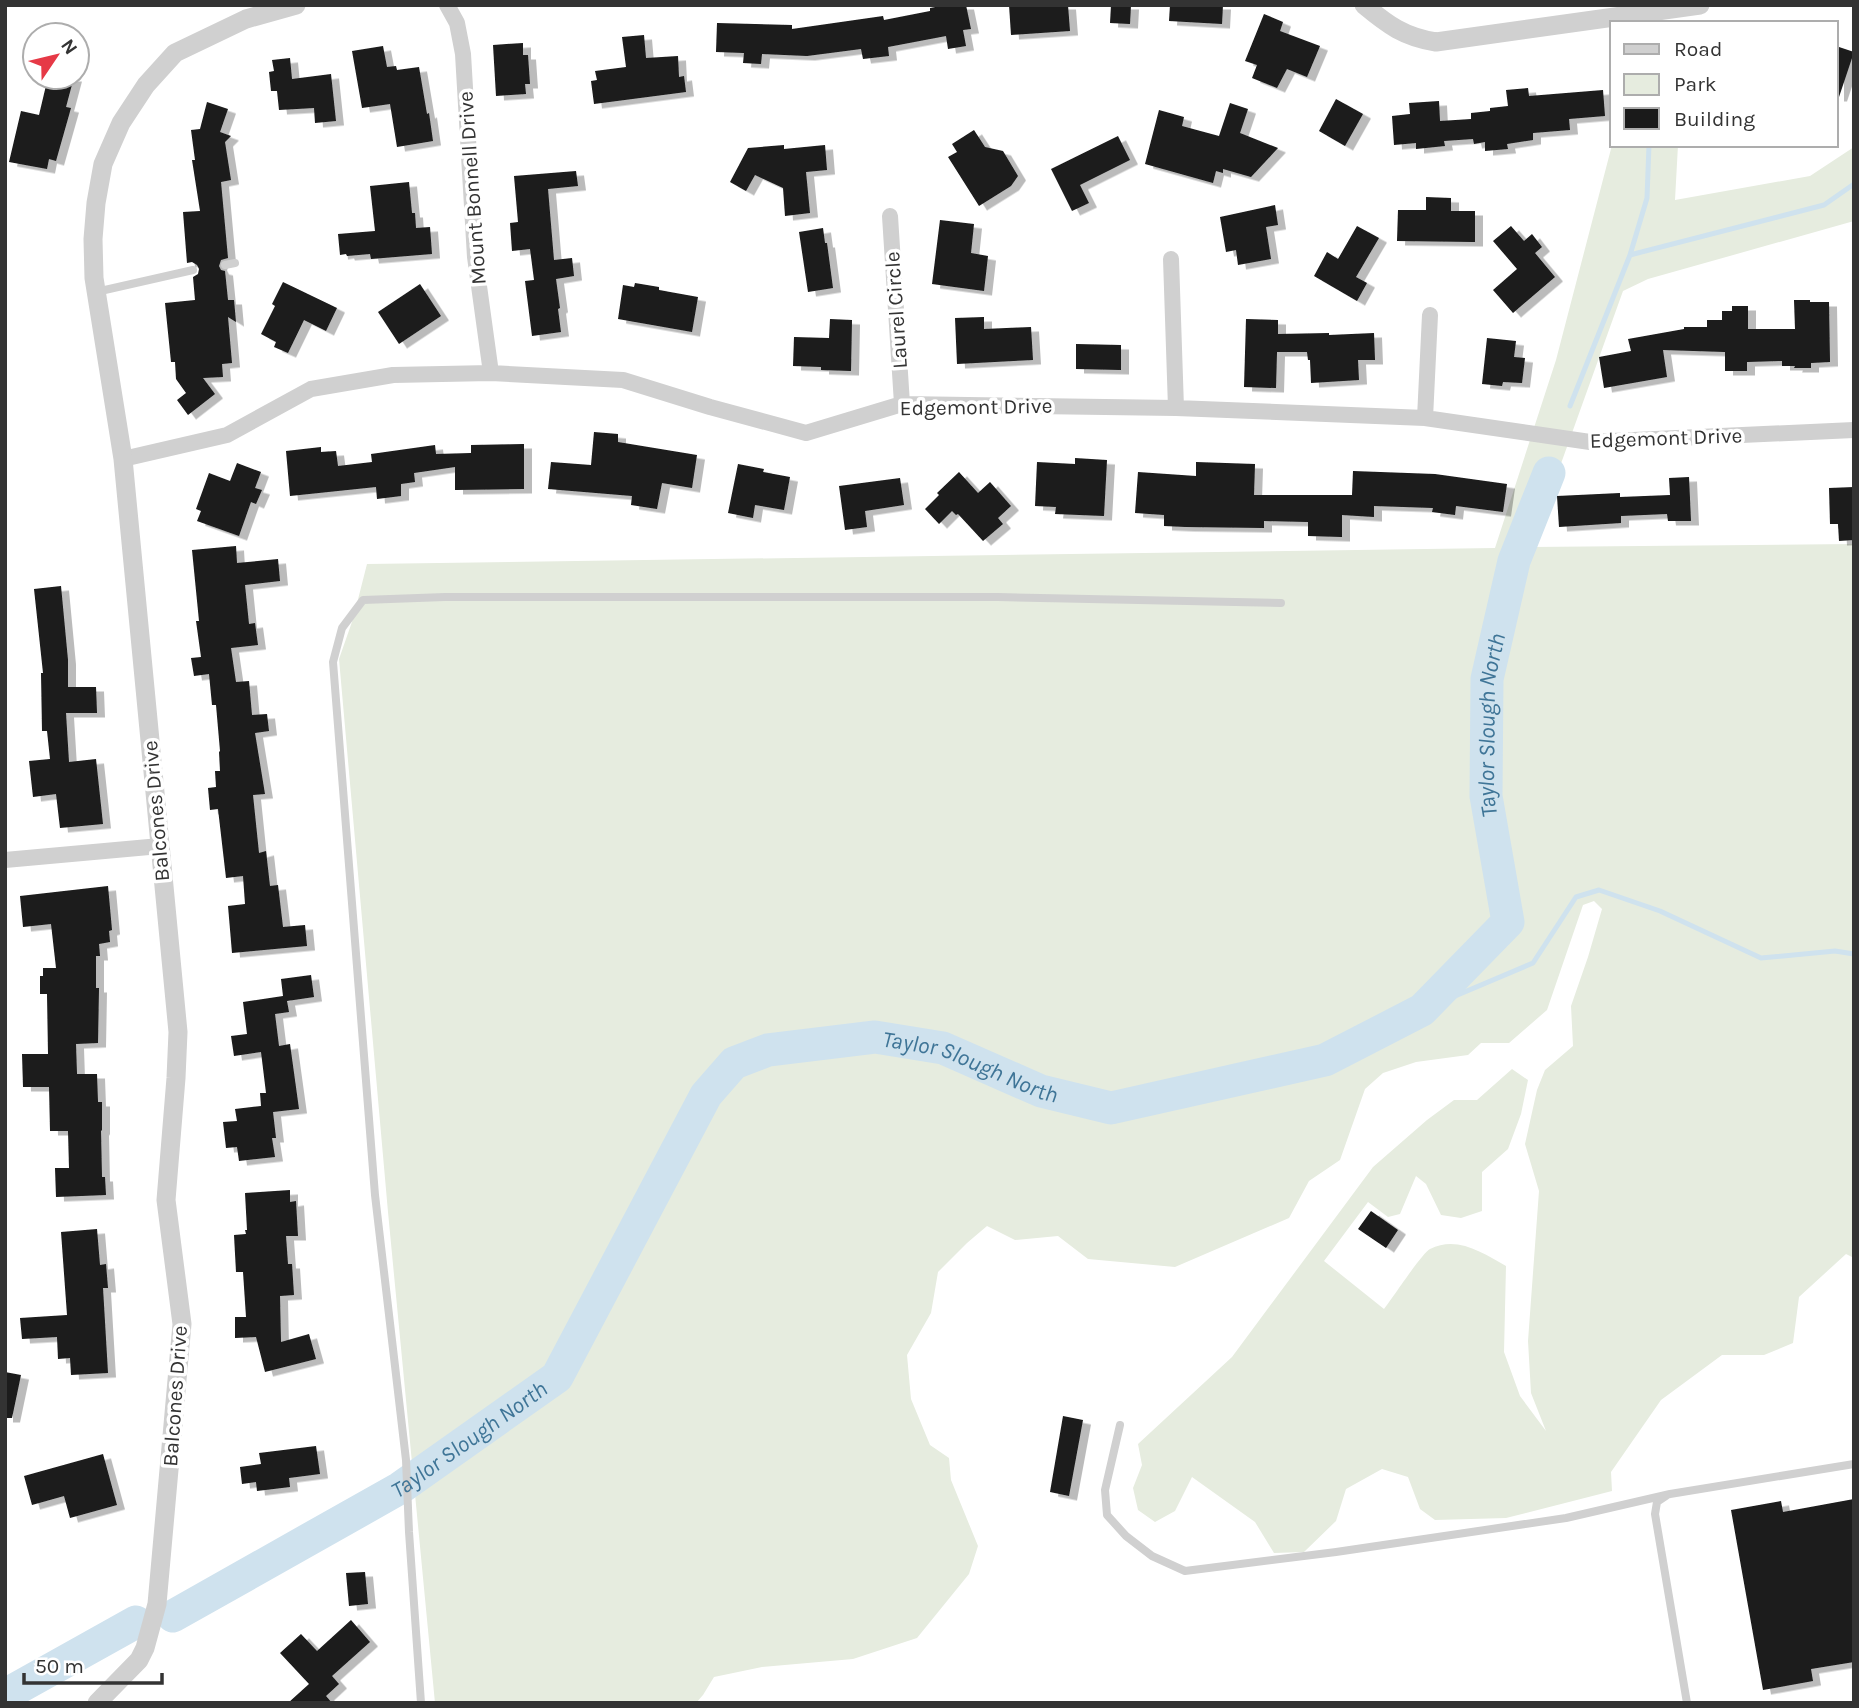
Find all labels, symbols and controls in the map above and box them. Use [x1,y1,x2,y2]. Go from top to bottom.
north arrow [21,21,91,91]
legend [1610,21,1838,147]
text: N [56,35,82,59]
text: Road [1674,37,1722,61]
text: Park [1674,72,1717,96]
street label: Mount Bonnell Drive [453,90,491,286]
text: Building [1674,107,1755,131]
street label: Laurel Circle [880,251,912,369]
street label: Edgemont Drive [899,394,1053,420]
street label: Edgemont Drive [1589,423,1743,453]
water label: Taylor Slough North [1472,630,1511,819]
street label: Balcones Drive [138,740,174,882]
water label: Taylor Slough North [881,1025,1061,1108]
street label: Balcones Drive [158,1325,192,1467]
water label: Taylor Slough North [386,1375,552,1504]
scale bar [24,1642,163,1686]
text: 50 m [35,1654,84,1678]

